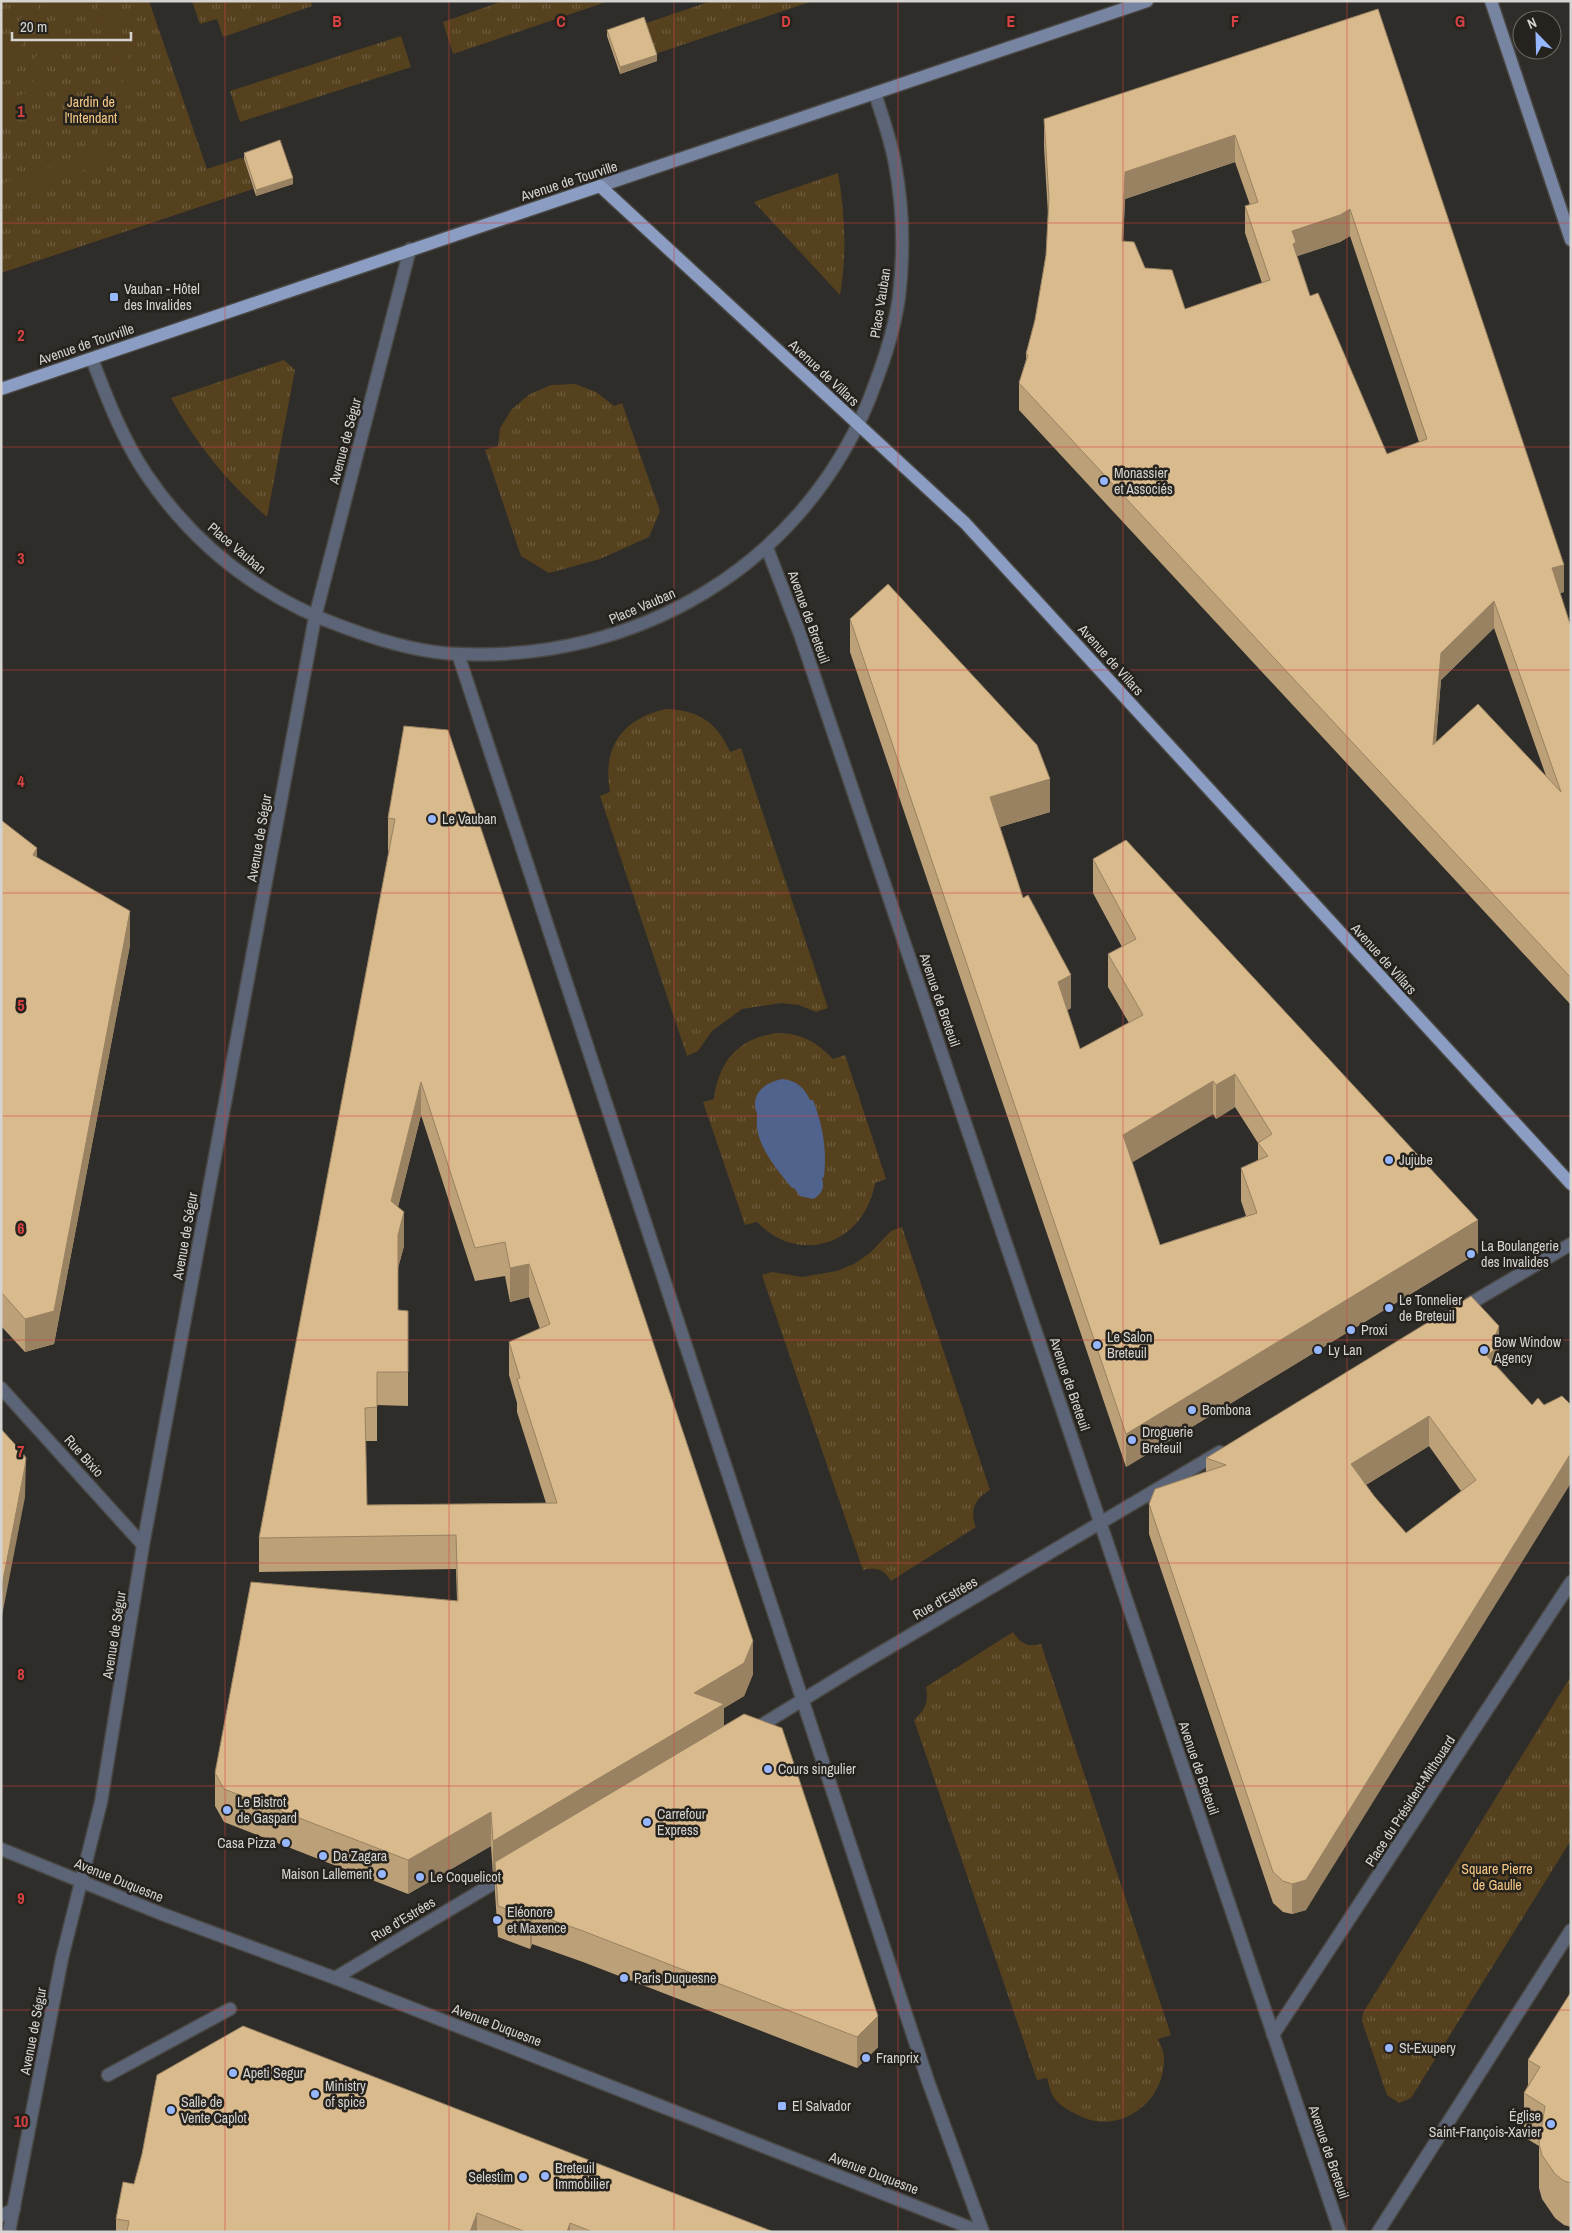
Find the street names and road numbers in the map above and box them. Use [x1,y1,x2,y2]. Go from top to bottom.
street label: Avenue de Tourville [518,157,620,205]
street label: Place Vauban [866,267,894,339]
street label: Avenue de Tourville [35,319,136,369]
street label: Avenue de Villars [784,335,863,410]
street label: Avenue de Ségur [325,396,365,487]
street label: Place Vauban [204,518,270,578]
street label: Avenue de Breteuil [784,567,834,666]
street label: Place Vauban [606,584,678,628]
street label: Avenue de Villars [1074,620,1148,699]
street label: Avenue de Ségur [242,793,276,884]
street label: Avenue de Villars [1347,919,1421,998]
street label: Avenue de Breteuil [915,950,964,1049]
street label: Avenue de Ségur [168,1191,202,1282]
street label: Avenue de Breteuil [1045,1334,1094,1433]
street label: Rue Bixio [60,1431,108,1481]
street label: Rue d'Estrées [909,1572,981,1624]
street label: Avenue de Ségur [98,1590,130,1681]
street label: Avenue de Breteuil [1174,1718,1223,1817]
street label: Place du Président-Mithouard [1361,1732,1459,1870]
street label: Avenue Duquesne [71,1854,166,1906]
street label: Rue d'Estrées [368,1893,439,1945]
street label: Avenue de Ségur [16,1986,50,2077]
street label: Avenue Duquesne [449,1999,544,2050]
street label: Avenue de Breteuil [1304,2102,1353,2201]
street label: Avenue Duquesne [826,2147,921,2198]

